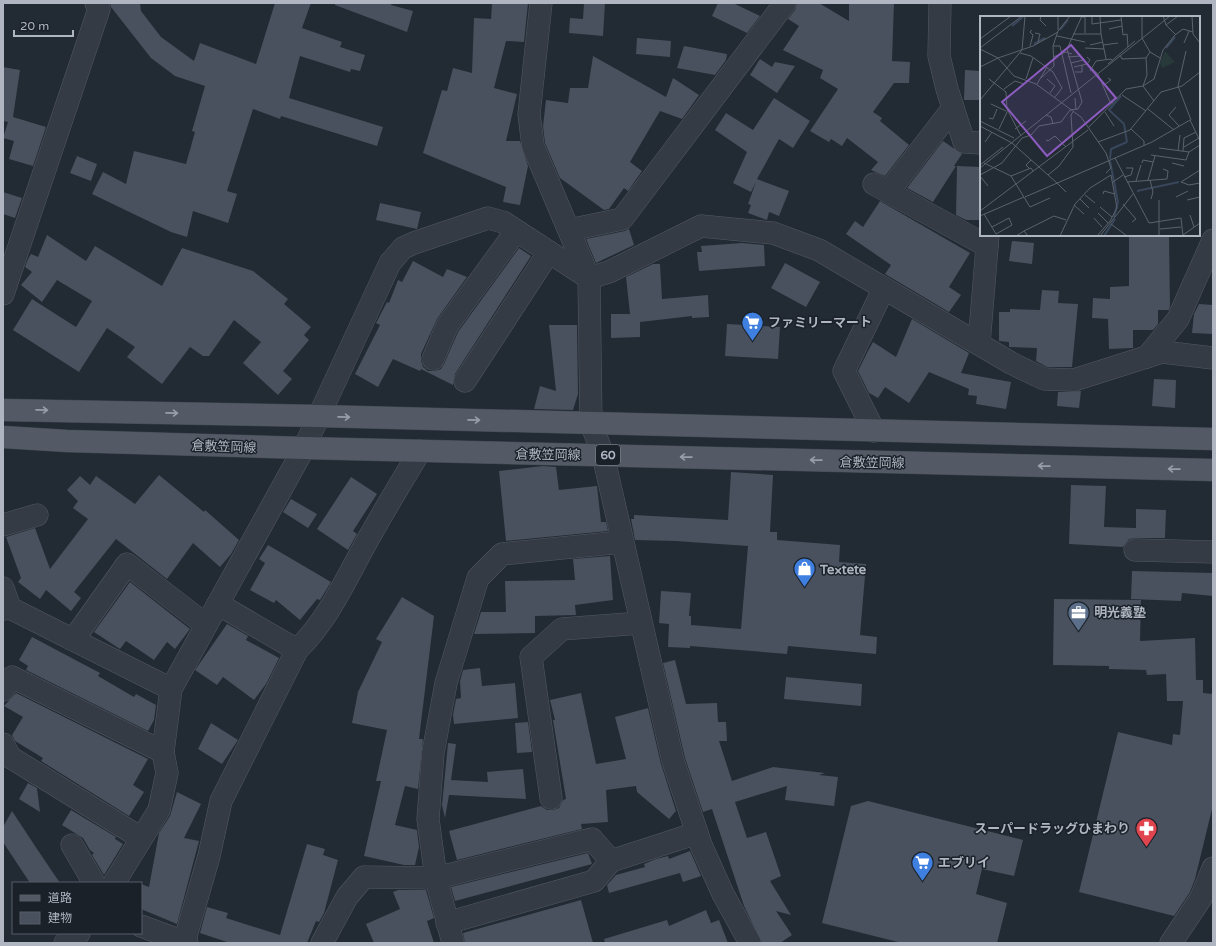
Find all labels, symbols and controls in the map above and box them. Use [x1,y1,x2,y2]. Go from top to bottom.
scale bar [14,12,73,38]
inset map [980,16,1200,236]
text: 20 m [20,19,49,33]
supermarket icon: ファミリーマート [740,309,766,342]
place label: ファミリーマート [768,315,872,331]
one-way arrow [35,407,48,414]
one-way arrow [165,409,178,417]
one-way arrow [337,413,350,420]
one-way arrow [467,416,480,424]
street label: 倉敷笠岡線 [191,438,257,456]
road number: 60 [596,445,620,465]
street label: 倉敷笠岡線 [515,446,581,464]
one-way arrow [680,453,693,461]
street label: 倉敷笠岡線 [839,454,905,472]
one-way arrow [810,457,823,464]
one-way arrow [1038,462,1051,470]
one-way arrow [1168,465,1181,473]
shop icon: Te×tete [791,556,817,589]
place label: Te×tete [819,562,867,578]
office icon: 明光義塾 [1066,599,1092,632]
place label: 明光義塾 [1094,605,1146,621]
pharmacy icon: スーパードラッグひまわり [1133,815,1159,848]
place label: スーパードラッグひまわり [974,821,1130,837]
supermarket icon: エブリイ [909,849,935,882]
place label: エブリイ [938,855,990,871]
legend [12,882,142,934]
text: 道路 [48,891,72,905]
text: 建物 [48,911,72,925]

